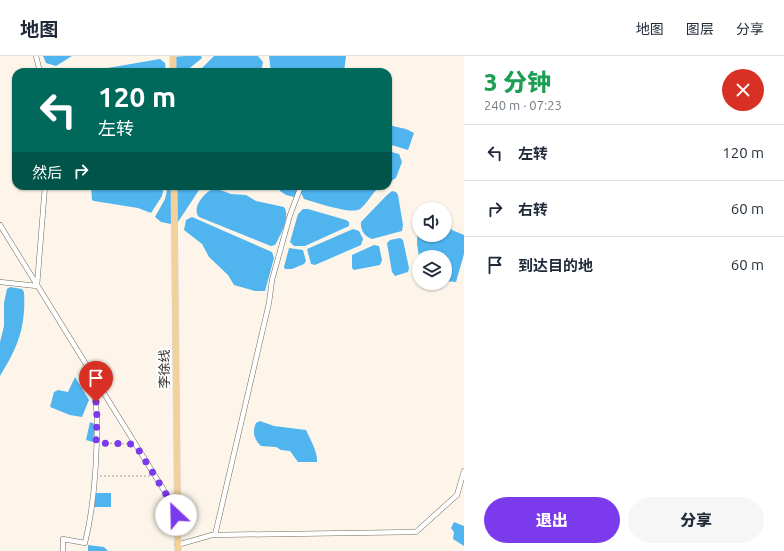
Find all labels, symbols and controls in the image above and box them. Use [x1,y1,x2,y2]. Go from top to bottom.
text: 地图 [20,18,58,40]
text: 地图 [636,21,664,37]
text: 图层 [686,21,714,37]
text: 分享 [736,21,764,37]
text: 3 分钟 [484,69,551,96]
button: close [722,69,764,111]
text: 120 m [98,81,176,112]
icon: left [32,84,84,136]
text: 240 m · 07:23 [484,98,562,112]
text: 左转 [98,118,134,138]
icon: left [484,142,506,164]
text: 120 m [722,144,764,161]
text: 左转 [518,145,548,162]
icon: right [70,160,92,182]
text: 然后 [32,164,62,181]
icon: right [484,198,506,220]
text: 60 m [731,200,764,217]
text: 右转 [518,201,548,218]
map controls [412,202,452,290]
button: sound [412,202,452,242]
button: layers [412,250,452,290]
icon: arrive [484,254,506,276]
text: 60 m [731,256,764,273]
text: 到达目的地 [518,257,593,274]
street label: 李徐线 [157,349,171,389]
pin [79,361,113,402]
icon: arrive [85,367,107,389]
position arrow [155,494,197,536]
button: 退出 [484,497,620,543]
button: 分享 [628,497,764,543]

